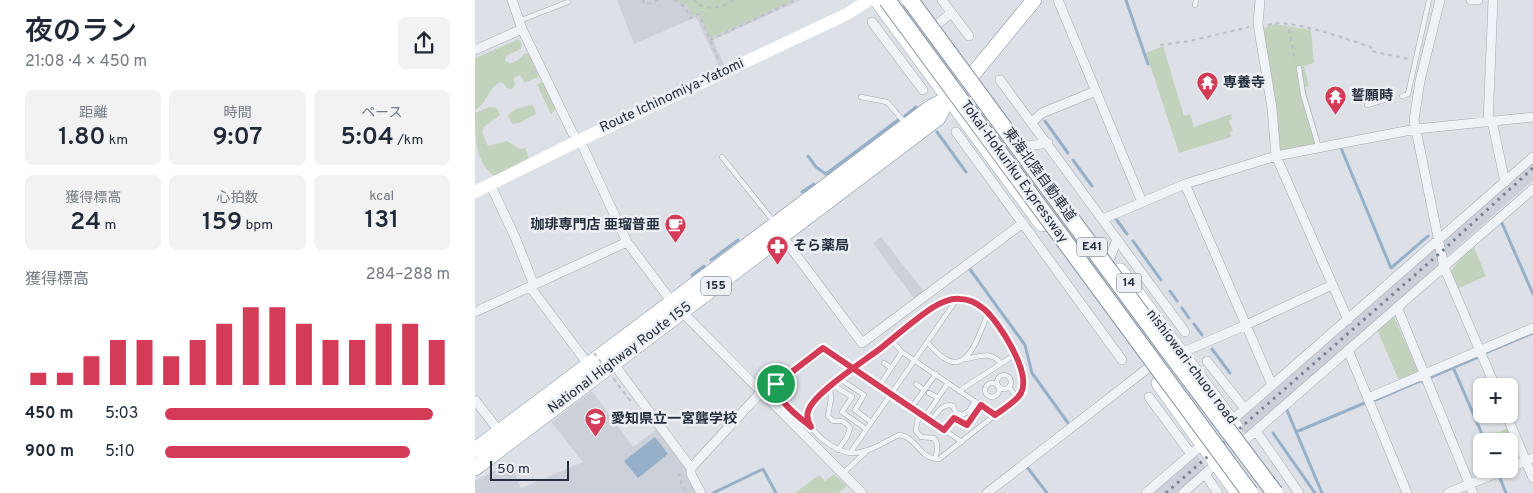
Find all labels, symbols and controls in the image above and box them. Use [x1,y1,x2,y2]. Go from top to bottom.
text: 夜のラン [25,15,137,51]
button: share [398,17,450,69]
text: 21:08 · 4 × 450 m [25,52,147,72]
street label: Route Ichinomiya-Yatomi [597,55,747,137]
temple icon: 専養寺 [1195,71,1219,102]
place label: 専養寺 [1223,75,1265,92]
temple icon: 誓願時 [1323,84,1347,115]
place label: 誓願時 [1351,88,1393,105]
street label: Tokai-Hokuriku Expressway [957,97,1071,247]
text: 距離 [79,105,107,122]
text: 時間 [223,105,251,122]
text: ペース [361,105,402,122]
text: 1.80 [58,122,105,154]
text: 9:07 [212,122,263,154]
text: 5:04 [340,122,394,154]
street label: 東海北陸自動車道 [999,124,1080,225]
text: km [105,132,128,149]
text: /km [394,132,423,149]
text: kcal [369,188,394,205]
text: 獲得標高 [65,190,121,207]
text: 心拍数 [216,190,258,207]
text: 131 [365,205,399,237]
text: 24 [70,207,101,239]
text: 159 [202,207,242,239]
cafe icon: 珈琲専門店 亜瑠普亜 [664,213,688,244]
text: m [101,217,116,234]
text: bpm [242,217,273,234]
place label: 珈琲専門店 亜瑠普亜 [531,217,660,234]
pharmacy icon: そら薬局 [765,234,789,265]
place label: そら薬局 [793,238,849,255]
road number: E41 [1077,238,1107,256]
text: 284–288 m [366,265,450,285]
text: 獲得標高 [25,270,89,290]
road number: 14 [1117,274,1141,292]
road number: 155 [701,276,731,296]
street label: National Highway Route 155 [545,298,695,418]
street label: nishiowari-chuou road [1142,306,1240,428]
pin [755,363,797,405]
icon: arrive [762,370,790,398]
map controls [1473,378,1518,478]
button: + [1473,378,1518,423]
text: 450 m [25,404,74,424]
text: 5:03 [105,404,138,424]
school or university icon: 愛知県立一宮聾学校 [583,407,607,438]
place label: 愛知県立一宮聾学校 [611,411,737,428]
button: − [1473,433,1518,478]
text: 900 m [25,442,74,462]
text: 5:10 [105,442,135,462]
scale bar [490,458,569,481]
text: 50 m [497,461,530,478]

